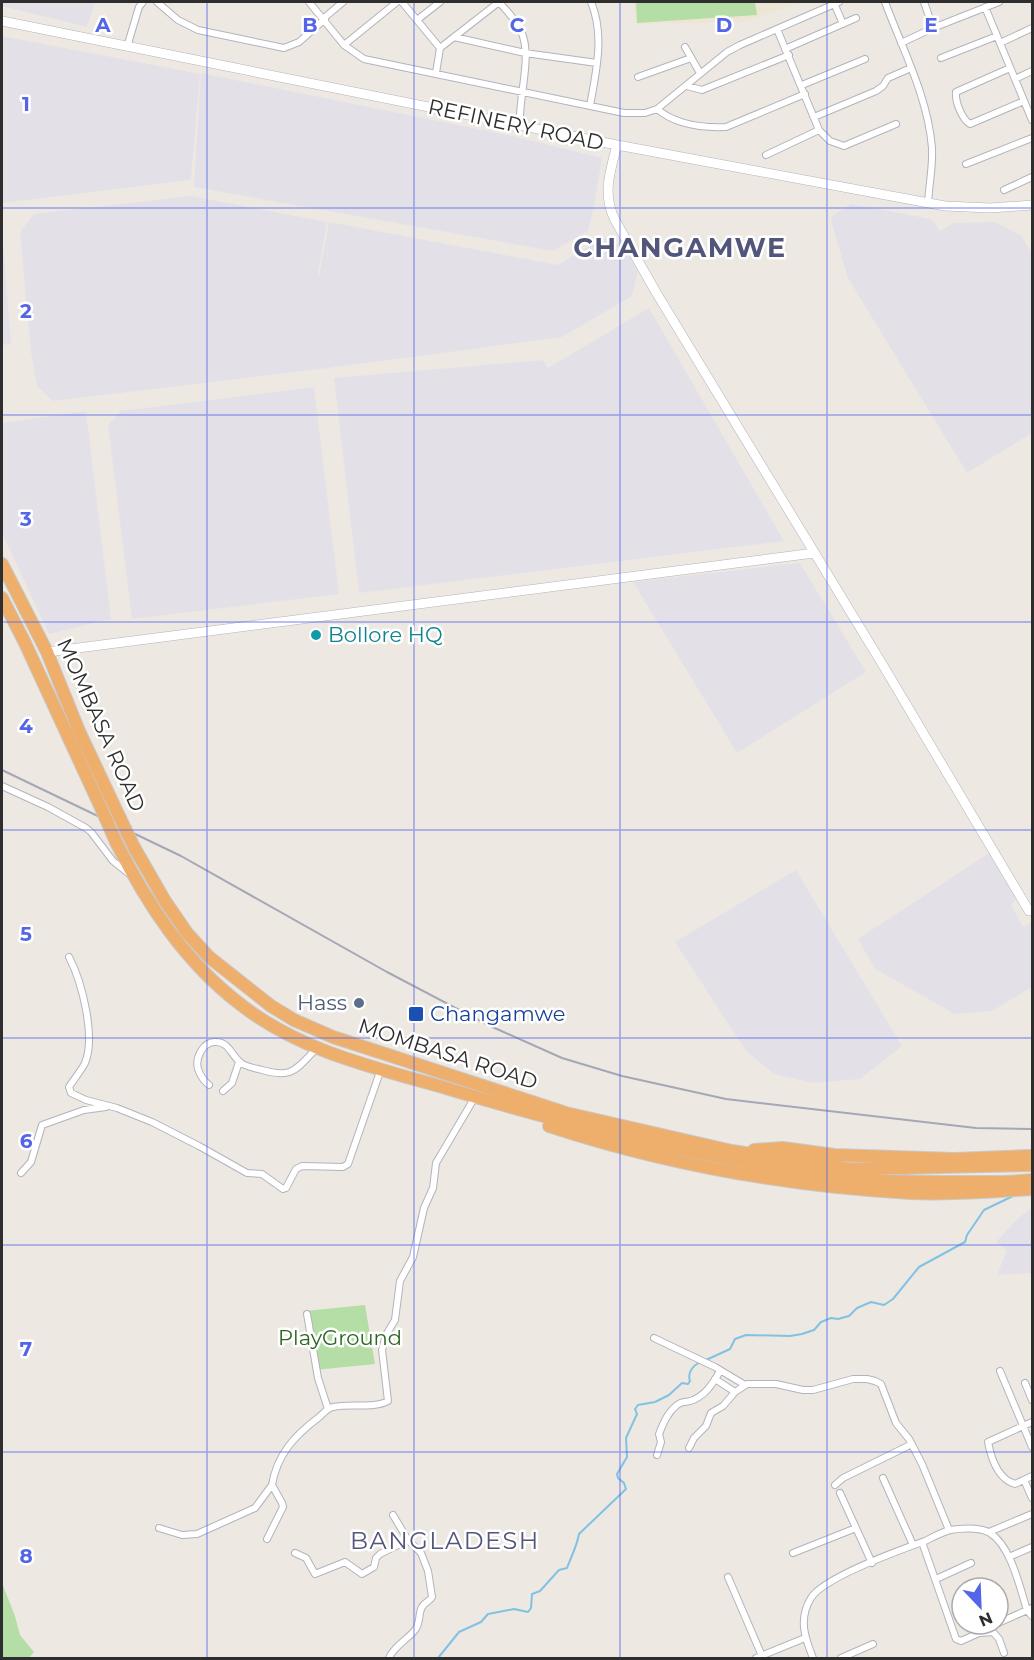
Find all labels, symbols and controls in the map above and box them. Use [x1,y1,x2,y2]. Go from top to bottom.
text: A [94,13,111,37]
text: B [302,13,318,37]
text: C [510,13,525,37]
text: D [716,13,732,37]
text: E [924,13,938,37]
text: 1 [22,92,30,116]
street label: REFINERY ROAD [426,94,606,155]
district label: CHANGAMWE [573,231,787,264]
text: 2 [20,299,32,323]
text: 3 [19,507,32,531]
place label: Bollore HQ [328,622,443,647]
marker: Bollore HQ [309,628,323,642]
street label: MOMBASA ROAD [52,634,151,815]
text: 4 [19,714,33,738]
text: 5 [20,922,32,946]
place label: Hass [297,990,347,1015]
marker: Hass [352,996,366,1010]
place label: Changamwe [430,1001,565,1026]
marker: Changamwe [407,1005,425,1023]
street label: MOMBASA ROAD [355,1013,541,1094]
text: 6 [20,1129,33,1153]
park label: PlayGround [278,1325,402,1350]
text: 7 [20,1337,32,1361]
district label: BANGLADESH [350,1526,540,1555]
text: 8 [19,1544,33,1568]
north arrow [950,1576,1010,1636]
text: N [976,1608,995,1631]

